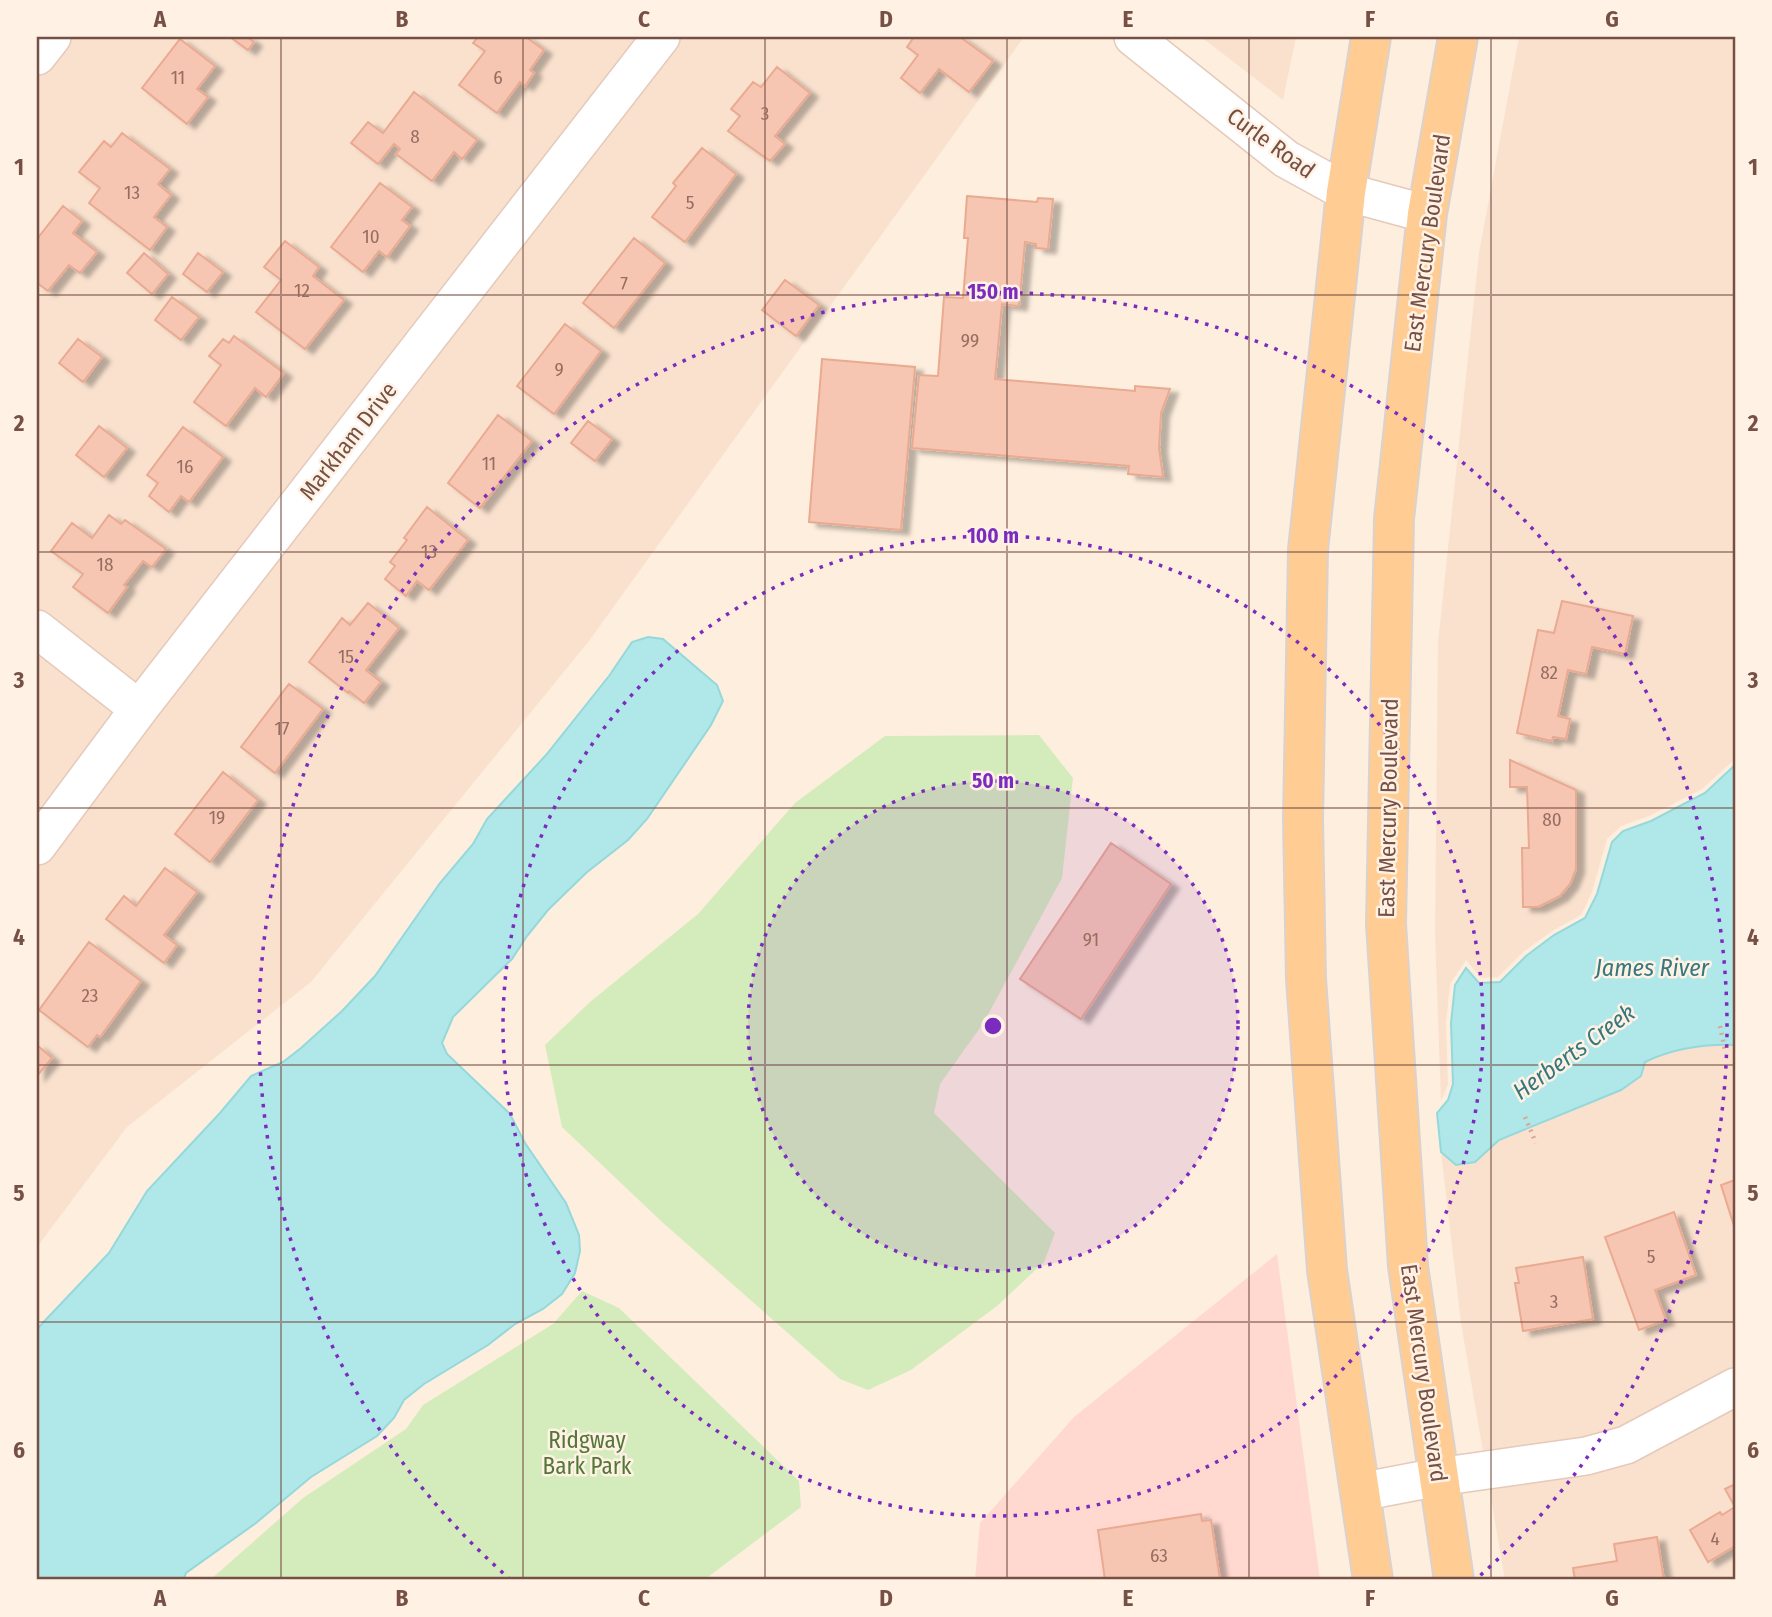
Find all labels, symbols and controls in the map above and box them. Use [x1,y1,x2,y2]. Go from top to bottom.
text: A [153,5,167,33]
text: B [396,5,409,33]
text: C [638,5,650,33]
text: D [879,5,893,33]
text: E [1123,5,1134,33]
text: F [1365,5,1375,33]
text: G [1605,5,1619,33]
house number: 11 [171,66,185,89]
house number: 6 [493,66,503,89]
house number: 3 [761,102,769,125]
street label: Curle Road [1222,102,1320,184]
house number: 8 [410,125,420,148]
street label: East Mercury Boulevard [1398,132,1456,354]
text: 1 [14,153,24,181]
text: 1 [1748,153,1758,181]
house number: 13 [124,181,140,204]
house number: 5 [686,191,694,214]
house number: 10 [362,225,380,248]
house number: 7 [620,272,628,295]
house number: 12 [294,279,310,302]
text: 150 m [967,279,1019,305]
house number: 99 [961,329,979,352]
house number: 9 [554,358,564,381]
street label: Markham Drive [293,377,403,505]
text: 2 [13,409,25,437]
text: 2 [1747,409,1759,437]
house number: 11 [482,452,496,475]
house number: 16 [177,455,193,478]
text: 100 m [967,523,1019,549]
house number: 13 [421,540,437,563]
house number: 18 [97,553,113,576]
house number: 15 [338,645,354,668]
house number: 82 [1540,661,1558,684]
text: 3 [13,666,25,694]
text: 3 [1747,666,1759,694]
street label: East Mercury Boulevard [1372,698,1404,918]
house number: 17 [274,717,290,740]
text: 50 m [972,768,1014,794]
house number: 19 [209,806,225,829]
house number: 80 [1542,808,1562,831]
text: 4 [13,923,25,951]
text: 4 [1747,923,1759,951]
house number: 91 [1083,928,1099,951]
water label: James River [1593,954,1710,982]
house number: 23 [82,984,98,1007]
water label: Herberts Creek [1508,998,1641,1106]
centre of rings [981,1014,1005,1038]
text: 5 [13,1179,25,1207]
text: 5 [1747,1179,1759,1207]
house number: 5 [1647,1245,1655,1268]
street label: East Mercury Boulevard [1395,1262,1453,1484]
house number: 3 [1550,1290,1558,1313]
park label: Ridgway Bark Park [543,1426,632,1480]
text: 6 [13,1436,25,1464]
text: 6 [1747,1436,1759,1464]
house number: 4 [1710,1527,1720,1550]
house number: 63 [1150,1544,1168,1567]
text: A [153,1584,167,1612]
text: B [396,1584,409,1612]
text: C [638,1584,650,1612]
text: D [879,1584,893,1612]
text: E [1123,1584,1134,1612]
text: F [1365,1584,1375,1612]
text: G [1605,1584,1619,1612]

